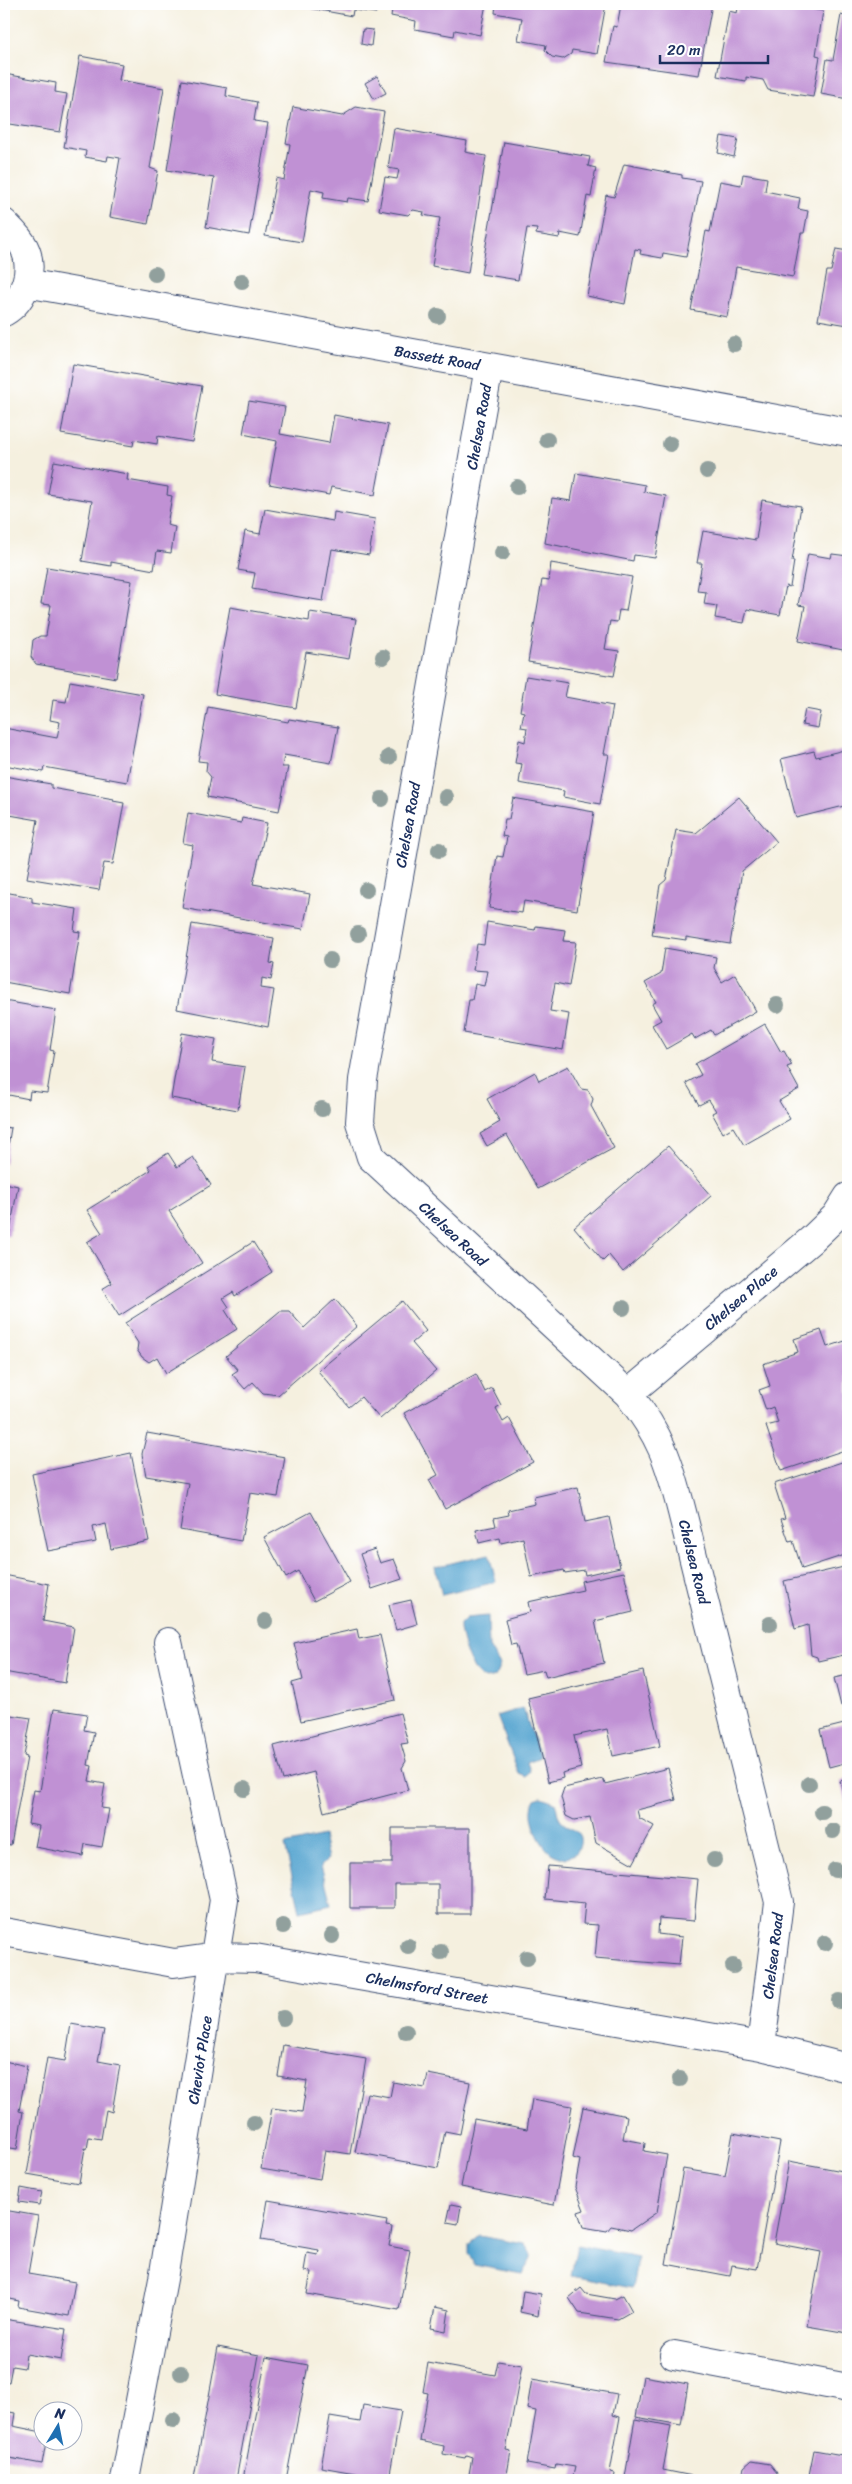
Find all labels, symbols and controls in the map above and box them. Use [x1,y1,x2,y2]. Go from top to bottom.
scale bar [660,32,767,64]
text: 20 m [667,37,701,63]
street label: Bassett Road [392,338,483,379]
street label: Chelsea Road [459,381,500,472]
street label: Chelsea Road [388,779,429,870]
street label: Chelsea Road [412,1195,494,1274]
street label: Chelsea Place [698,1259,784,1337]
street label: Chelsea Road [671,1517,717,1608]
street label: Chelsea Road [755,1910,791,2001]
street label: Chelmsford Street [364,1964,491,2012]
street label: Cheviot Place [180,2013,220,2106]
text: N [52,2400,67,2427]
north arrow [32,2402,82,2452]

